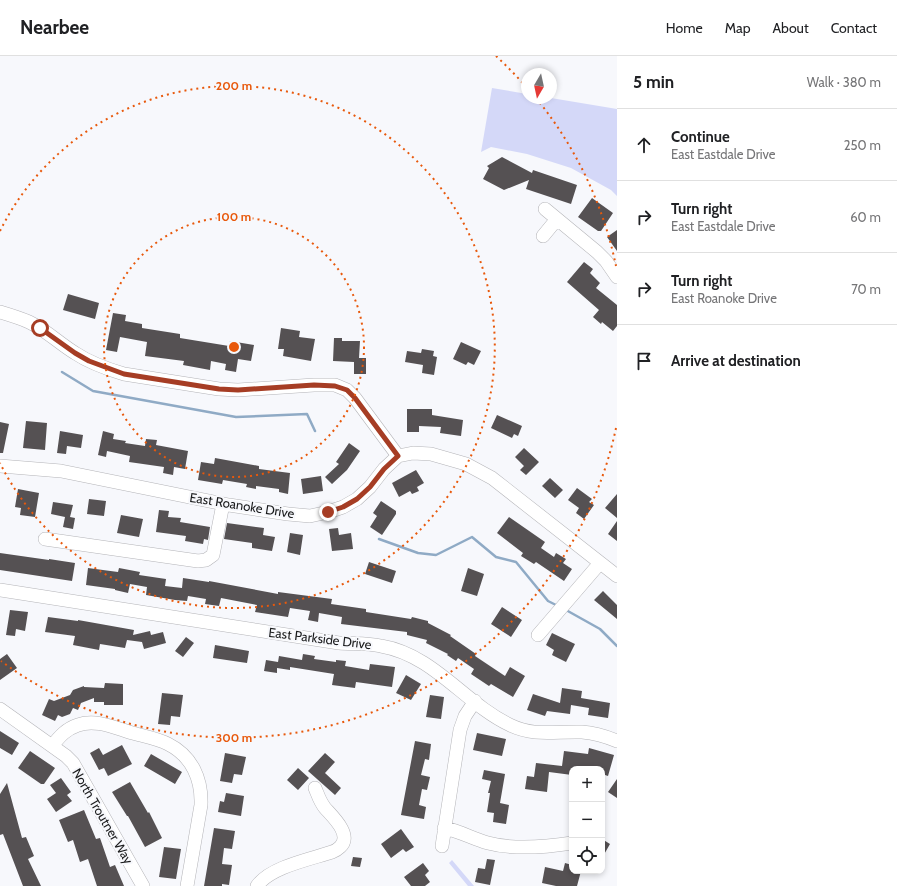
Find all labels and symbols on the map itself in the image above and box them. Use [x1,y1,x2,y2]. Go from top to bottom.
north arrow [521,68,557,104]
text: 200 m [216,78,252,93]
text: 100 m [217,209,251,224]
route start [31,319,49,337]
centre of rings [227,340,241,354]
street label: East Roanoke Drive [188,489,296,521]
route end [319,503,337,521]
street label: East Parkside Drive [268,624,373,652]
text: 300 m [216,730,252,745]
street label: North Troutner Way [69,765,137,867]

